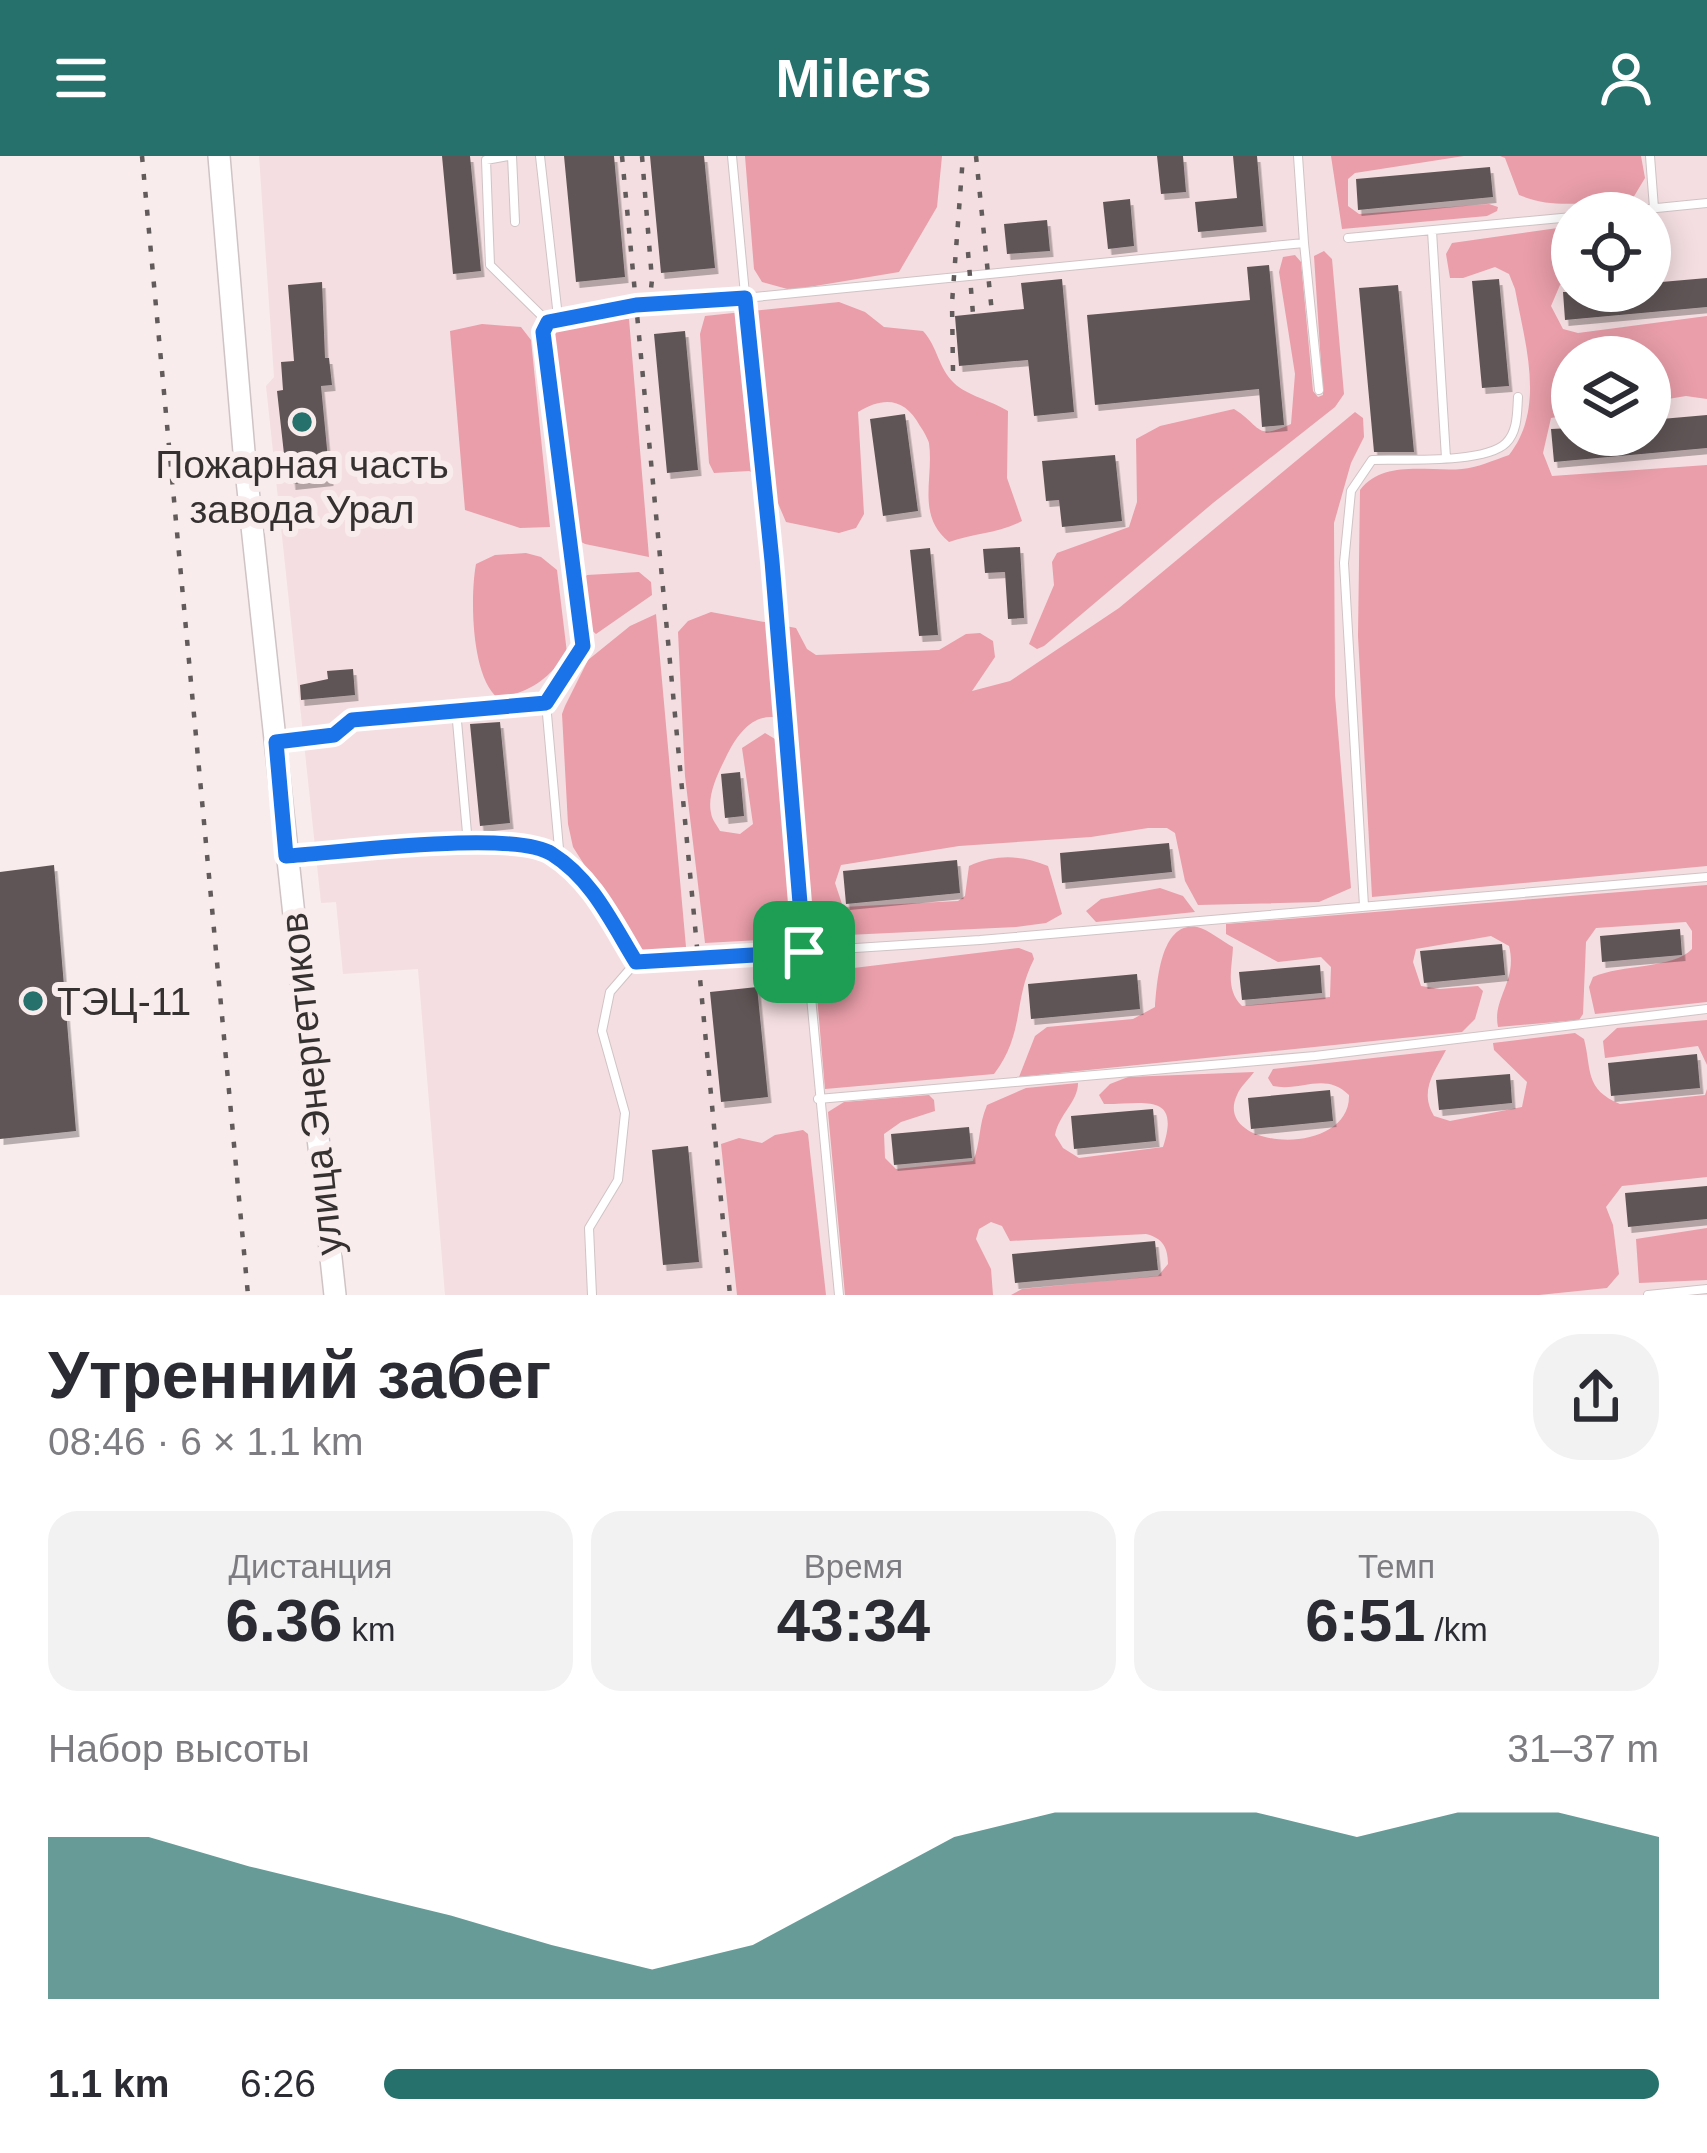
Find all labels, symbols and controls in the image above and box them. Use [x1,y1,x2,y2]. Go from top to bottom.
icon: menu [48,45,114,111]
icon: person [1593,45,1659,111]
text: Milers [775,48,932,108]
map controls [1551,192,1671,456]
button: locate [1551,192,1671,312]
button: layers [1551,336,1671,456]
marker: Пожарная часть завода Урал [289,409,315,435]
place label: Пожарная часть завода Урал [155,443,449,531]
pin [753,901,855,1003]
street label: улица Энергетиков [272,911,350,1257]
icon: arrive [771,919,837,985]
place label: ТЭЦ-11 [57,980,191,1023]
marker: ТЭЦ-11 [20,988,46,1014]
button: share [1533,1334,1659,1460]
text: Утренний забег [48,1338,551,1412]
text: 08:46 · 6 × 1.1 km [48,1420,363,1463]
text: Дистанция [229,1548,392,1585]
text: Время [804,1548,903,1585]
text: Темп [1358,1548,1435,1585]
text: 6.36 [226,1587,342,1654]
text: 43:34 [777,1587,930,1654]
text: 6:51 [1305,1587,1425,1654]
text: km [342,1611,395,1648]
text: /km [1425,1611,1488,1648]
text: Набор высоты [48,1727,310,1770]
text: 31–37 m [1507,1727,1659,1770]
text: 1.1 km [48,2062,169,2105]
text: 6:26 [240,2062,316,2105]

